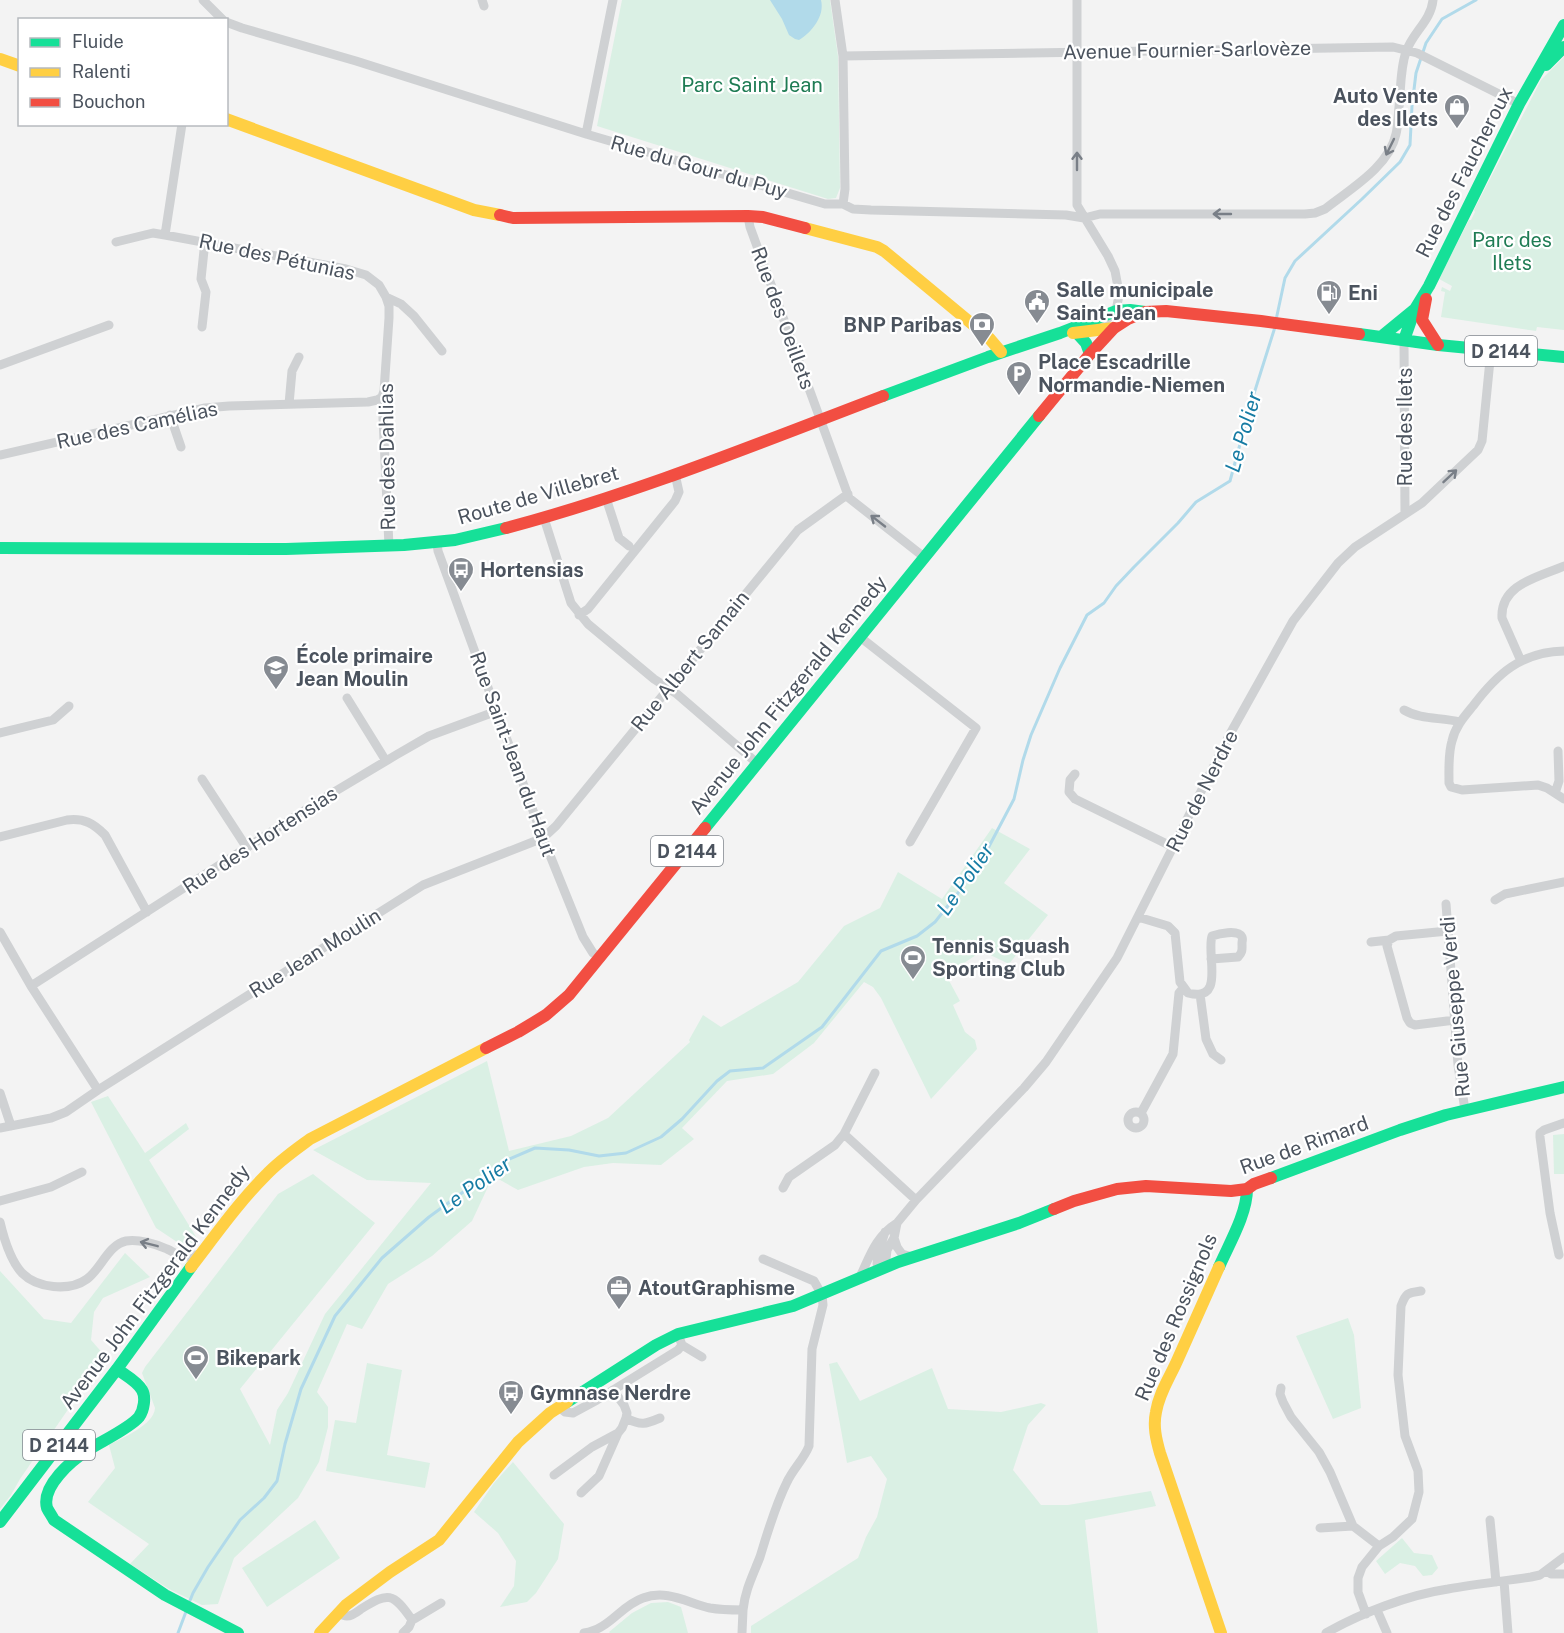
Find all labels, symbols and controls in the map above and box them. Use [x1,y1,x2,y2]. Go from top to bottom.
legend [18,18,228,126]
text: Fluide [72,31,124,52]
street label: Avenue Fournier-Sarlovèze [1063,36,1311,64]
text: Ralenti [72,61,131,82]
park label: Parc Saint Jean [681,73,823,97]
street label: Rue des Faucheroux [1410,82,1518,262]
place label: Auto Vente des Ilets [1333,84,1438,131]
text: Bouchon [72,91,145,112]
shop icon: Auto Vente des Ilets [1442,92,1472,130]
street label: Rue du Gour du Puy [608,130,790,204]
one-way arrow [1384,138,1396,156]
one-way arrow [1071,152,1083,172]
one-way arrow [1212,208,1232,220]
park label: Parc des Ilets [1472,228,1552,275]
street label: Rue des Pétunias [197,229,357,285]
street label: Rue des Oeillets [746,243,820,393]
place label: Salle municipale Saint-Jean [1056,278,1214,325]
fuel station icon: Eni [1314,278,1344,316]
place label: Eni [1348,281,1378,305]
public building icon: Salle municipale Saint-Jean [1022,287,1052,325]
bank icon: BNP Paribas [967,310,997,348]
place label: BNP Paribas [843,313,962,337]
road number: D 2144 [1465,336,1537,366]
place label: Place Escadrille Normandie-Niemen [1038,350,1225,397]
parking icon: Place Escadrille Normandie-Niemen [1004,359,1034,397]
street label: Rue des Ilets [1393,368,1417,486]
street label: Rue des Dahlias [374,383,400,531]
water label: Le Polier [1220,388,1267,475]
street label: Rue des Camélias [54,396,220,454]
street label: Route de Villebret [455,461,621,529]
one-way arrow [1442,469,1457,483]
one-way arrow [870,515,886,528]
bus stop icon: Hortensias [446,555,476,593]
place label: Hortensias [480,558,584,582]
street label: Avenue John Fitzgerald Kennedy [684,571,892,819]
street label: Rue Albert Samain [626,586,754,736]
place label: École primaire Jean Moulin [296,643,433,691]
street label: Rue Saint-Jean du Haut [465,648,561,860]
school or university icon: École primaire Jean Moulin [261,653,291,691]
street label: Rue de Nerdre [1161,726,1243,856]
street label: Rue des Hortensias [178,781,342,899]
road number: D 2144 [651,836,723,866]
water label: Le Polier [931,837,999,920]
street label: Rue Jean Moulin [245,903,385,1003]
street label: Rue Giuseppe Verdi [1435,915,1475,1099]
place label: Tennis Squash Sporting Club [932,934,1070,981]
sports icon: Tennis Squash Sporting Club [898,943,928,981]
street label: Rue de Rimard [1236,1111,1372,1179]
water label: Le Polier [434,1151,517,1219]
street label: Avenue John Fitzgerald Kennedy [55,1160,255,1414]
street label: Rue des Rossignols [1130,1230,1222,1404]
one-way arrow [140,1237,159,1249]
office icon: AtoutGraphisme [604,1273,634,1311]
place label: AtoutGraphisme [638,1276,795,1300]
sports icon: Bikepark [181,1343,211,1381]
place label: Bikepark [216,1346,301,1370]
bus stop icon: Gymnase Nerdre [496,1378,526,1416]
place label: Gymnase Nerdre [530,1381,691,1405]
road number: D 2144 [23,1430,95,1460]

